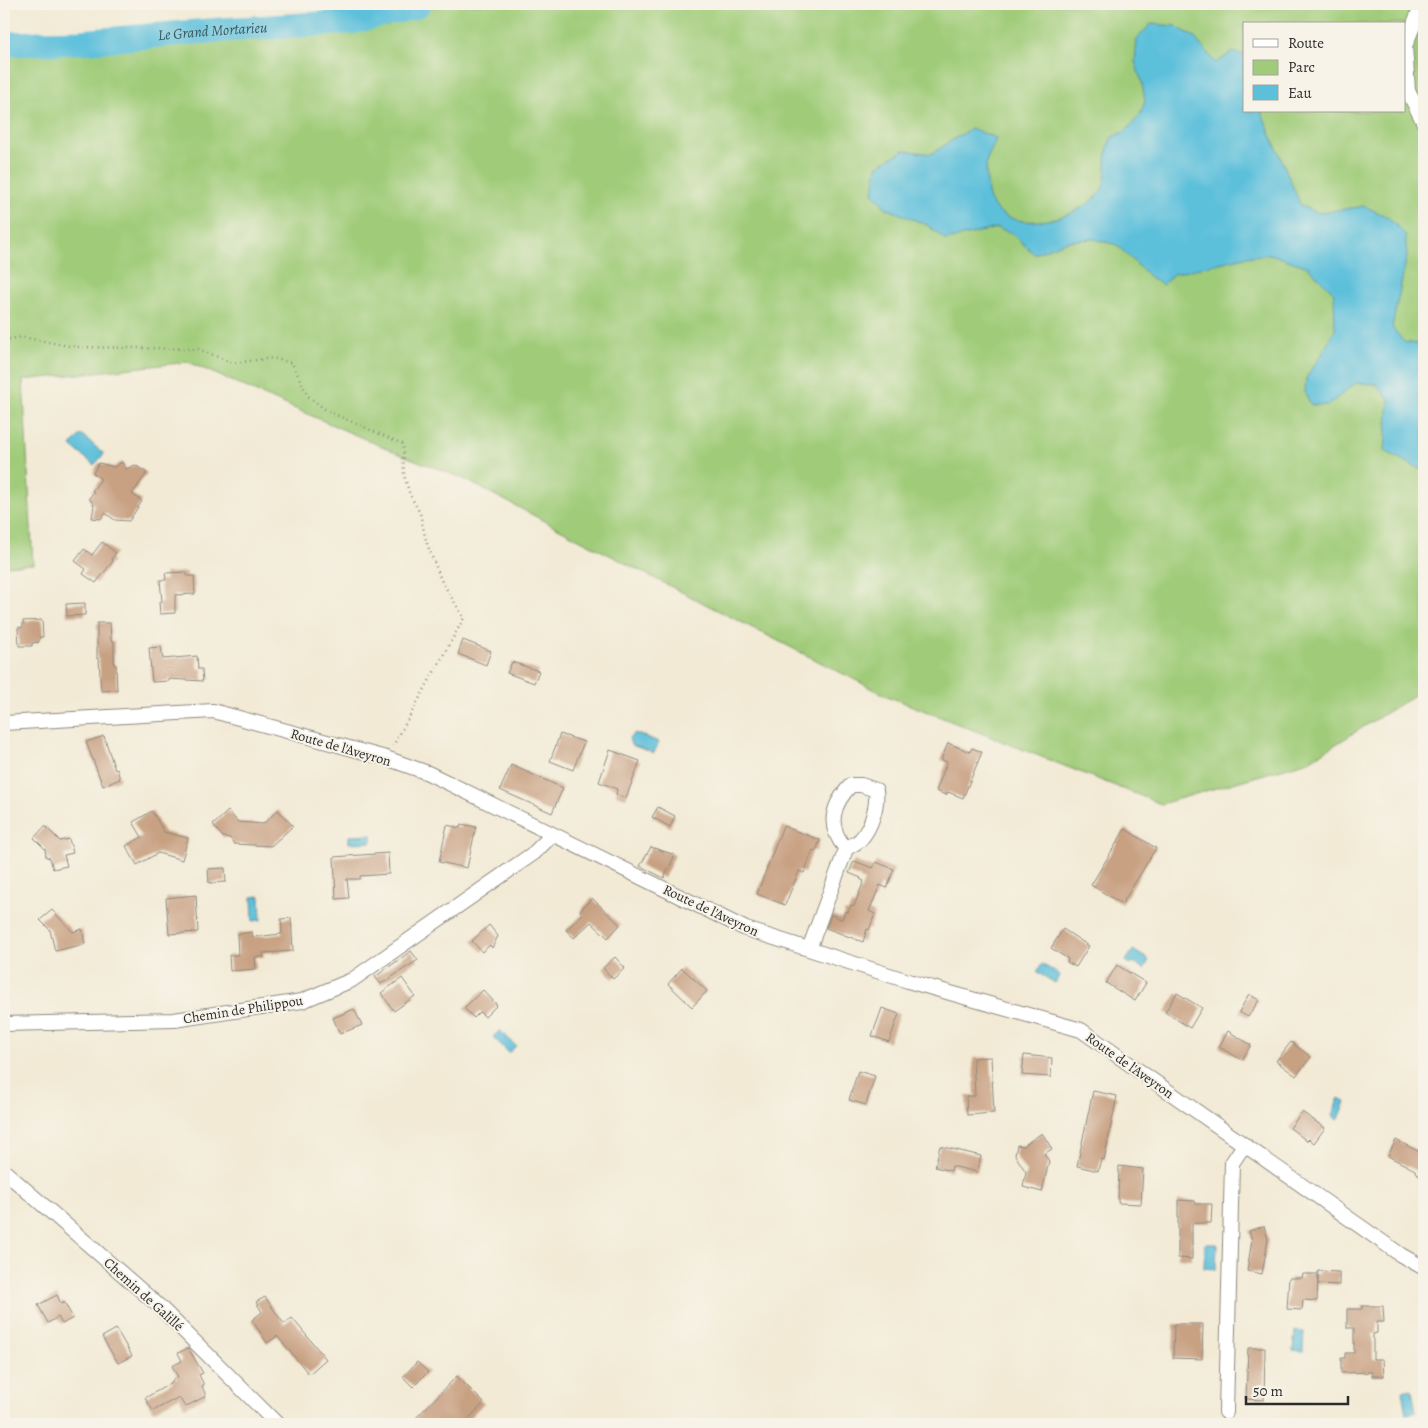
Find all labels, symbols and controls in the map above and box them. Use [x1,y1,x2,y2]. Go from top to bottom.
water label: Le Grand Mortarieu [157,17,268,45]
legend [1243,22,1406,112]
text: Route [1288,33,1324,53]
text: Parc [1288,57,1315,77]
text: Eau [1288,83,1313,103]
street label: Route de l'Aveyron [288,724,394,771]
street label: Route de l'Aveyron [660,880,762,941]
street label: Chemin de Philippou [182,991,305,1028]
street label: Route de l'Aveyron [1082,1028,1178,1103]
street label: Chemin de Galillé [100,1253,188,1335]
scale bar [1246,1373,1348,1405]
text: 50 m [1253,1381,1283,1401]

